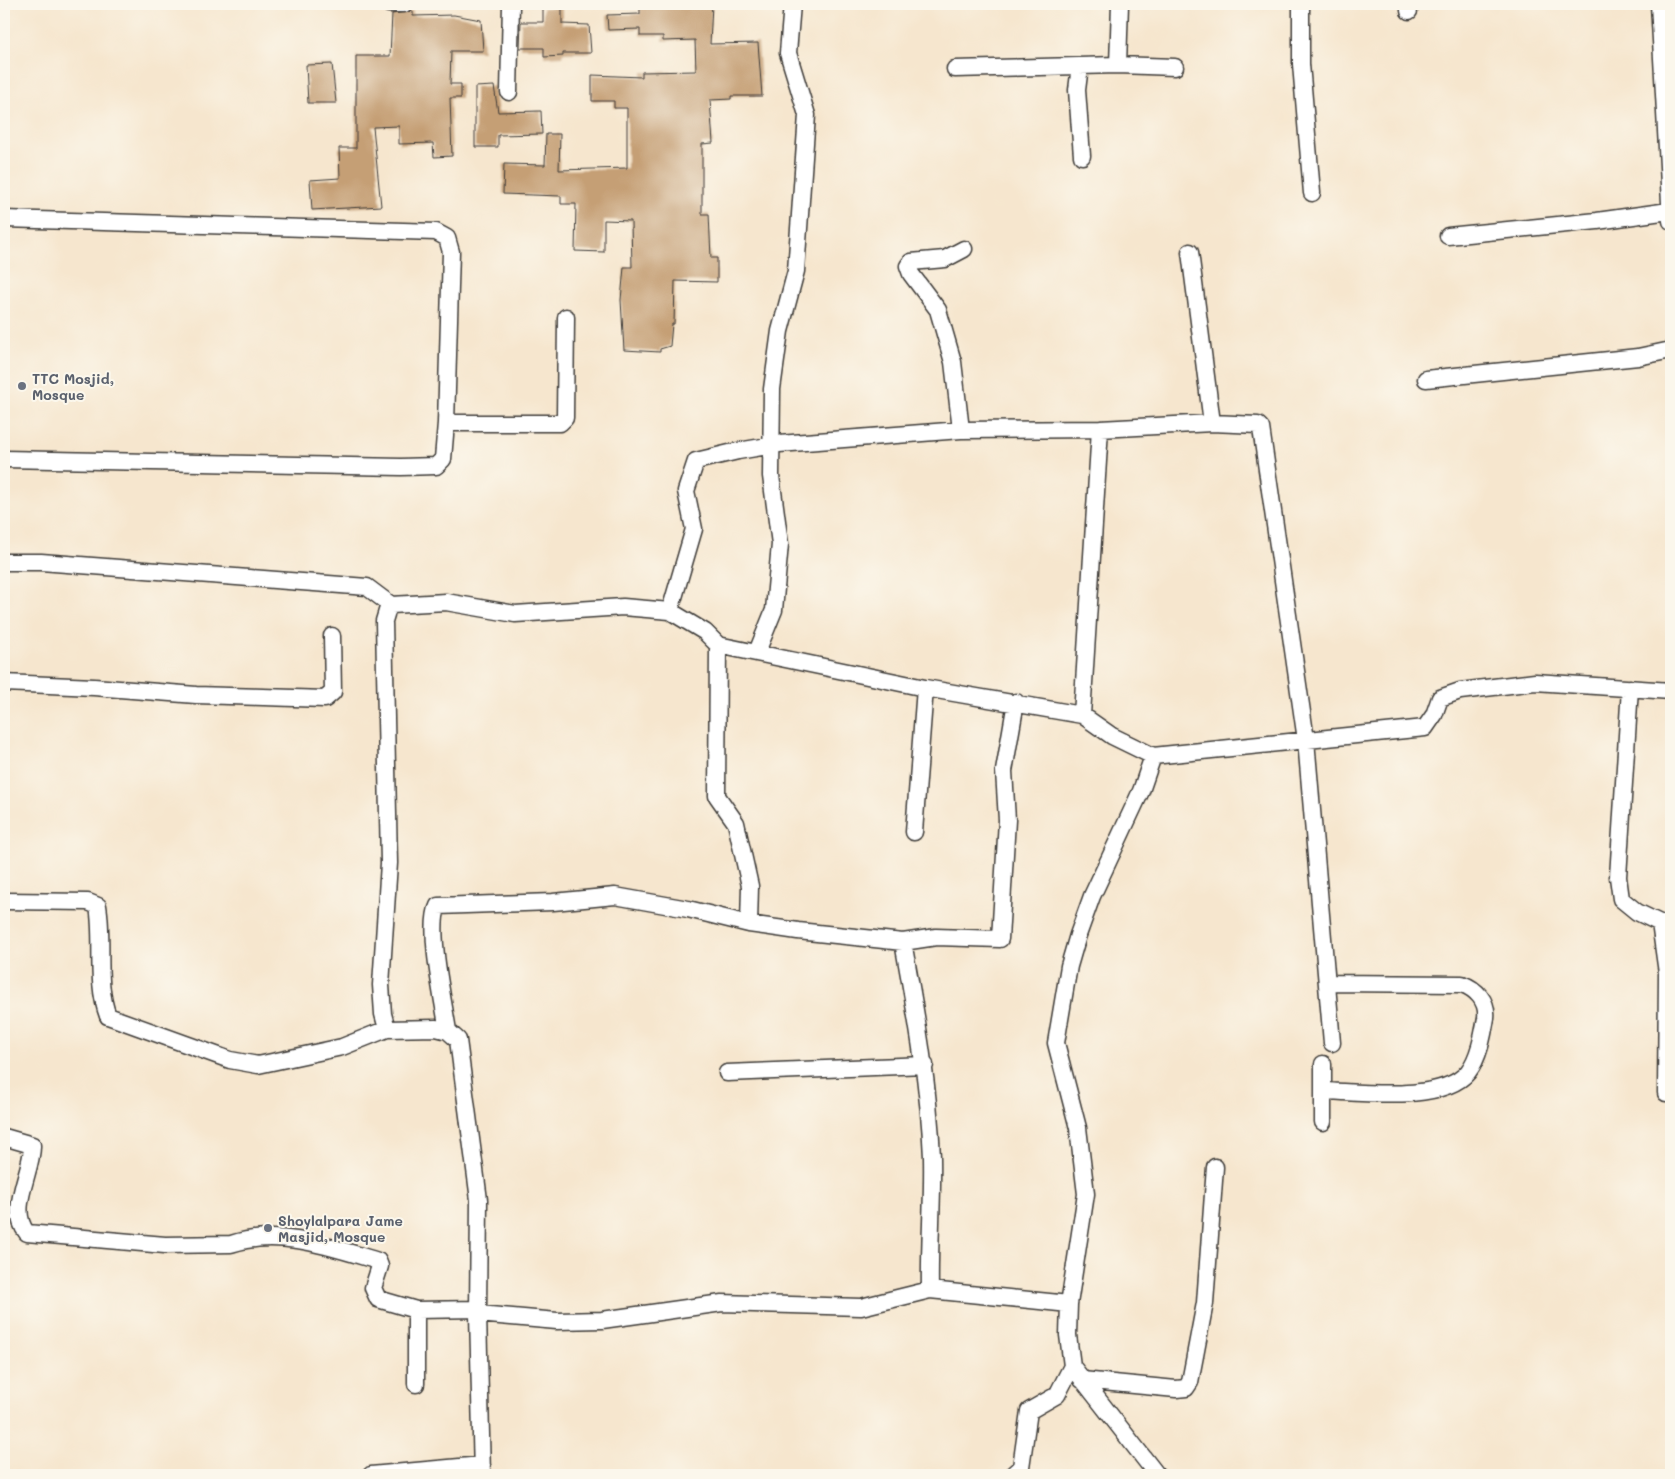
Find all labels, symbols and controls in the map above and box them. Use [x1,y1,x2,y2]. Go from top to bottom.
place label: TTC Mosjid, Mosque [32,369,114,404]
marker: TTC Mosjid, Mosque [16,380,28,392]
place label: Shoylalpara Jame Masjid, Mosque [278,1211,403,1246]
marker: Shoylalpara Jame Masjid, Mosque [262,1222,274,1234]

